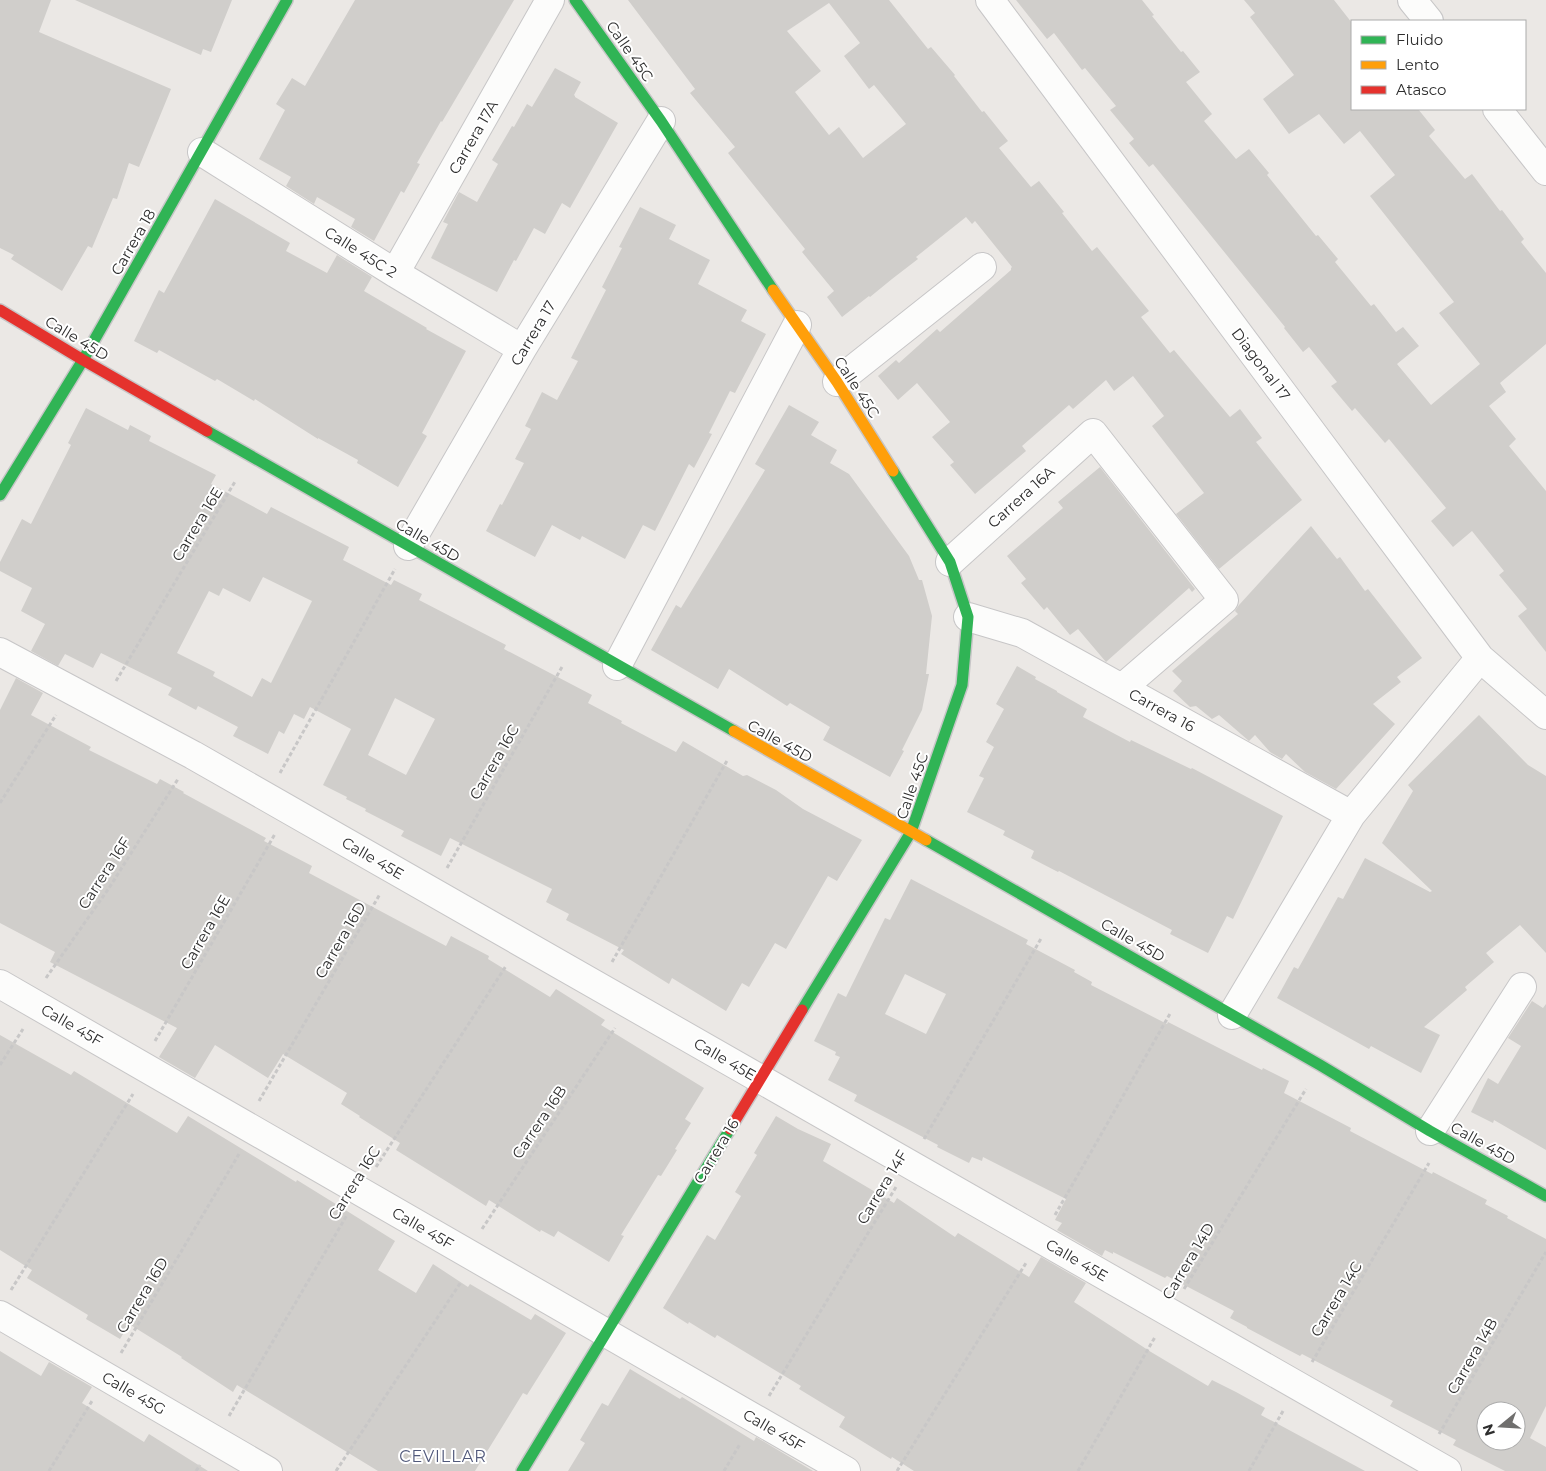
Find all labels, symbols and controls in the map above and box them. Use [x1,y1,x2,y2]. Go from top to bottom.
street label: Calle 45C [602,17,658,85]
legend [1351,20,1526,110]
text: Fluido [1396,30,1443,49]
text: Lento [1396,55,1439,74]
text: Atasco [1396,80,1446,99]
street label: Carrera 17A [444,96,502,177]
street label: Carrera 18 [106,205,160,279]
street label: Calle 45C 2 [321,222,401,282]
street label: Carrera 17 [506,297,560,369]
street label: Calle 45D [42,312,112,364]
street label: Diagonal 17 [1227,324,1295,404]
street label: Calle 45C [830,353,884,422]
street label: Carrera 16A [984,462,1059,532]
street label: Carrera 16E [167,484,227,564]
street label: Calle 45D [392,514,464,566]
street label: Carrera 16 [1126,684,1198,736]
street label: Calle 45D [744,715,816,767]
street label: Carrera 16C [465,721,523,803]
street label: Calle 45C [892,750,932,822]
street label: Carrera 16F [74,833,134,913]
street label: Calle 45E [338,833,408,883]
street label: Carrera 16E [176,891,234,973]
street label: Carrera 16D [310,898,370,982]
street label: Calle 45D [1097,914,1169,966]
street label: Calle 45F [38,1000,106,1050]
street label: Calle 45E [690,1034,760,1084]
street label: Carrera 16B [508,1082,570,1162]
street label: Carrera 16 [689,1115,743,1187]
street label: Calle 45D [1447,1117,1519,1169]
street label: Carrera 16C [324,1142,384,1223]
street label: Carrera 14F [852,1146,912,1228]
street label: Calle 45F [389,1203,457,1253]
street label: Carrera 14D [1158,1219,1218,1303]
street label: Calle 45E [1042,1235,1112,1285]
street label: Carrera 16D [112,1254,172,1336]
street label: Carrera 14C [1306,1258,1366,1340]
street label: Carrera 14B [1443,1314,1501,1398]
street label: Calle 45G [99,1367,169,1419]
north arrow [1476,1401,1526,1451]
street label: Calle 45F [740,1405,808,1455]
text: N [1478,1422,1499,1438]
district label: CEVILLAR [399,1447,487,1466]

